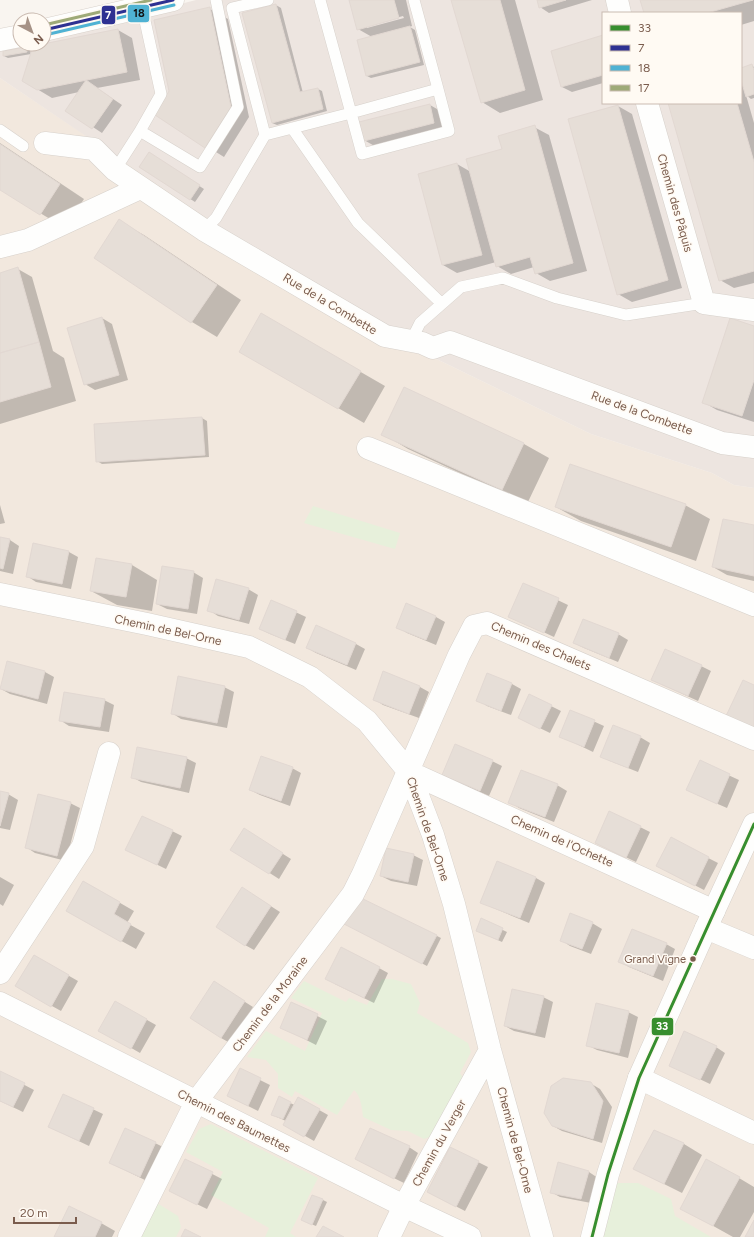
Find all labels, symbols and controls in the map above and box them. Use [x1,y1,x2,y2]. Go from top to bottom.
line badge: 18 [127,4,150,23]
line badge: 7 [101,5,116,25]
text: 18 [133,7,145,20]
text: 7 [105,9,111,22]
north arrow [12,12,52,52]
legend [602,12,742,104]
text: 33 [638,21,651,35]
text: N [31,31,46,47]
text: 7 [638,41,645,55]
text: 18 [638,61,650,75]
text: 17 [638,81,650,95]
street label: Chemin des Pâquis [654,152,696,254]
street label: Rue de la Combette [281,270,380,338]
street label: Rue de la Combette [589,388,695,438]
street label: Chemin de Bel-Orne [113,612,223,648]
street label: Chemin des Chalets [489,619,594,674]
street label: Chemin de Bel-Orne [404,775,453,883]
street label: Chemin de l'Ochette [509,812,616,870]
street label: Chemin de la Moraine [229,953,311,1055]
place label: Grand Vigne [624,953,686,966]
marker: Grand Vigne [688,954,698,964]
line badge: 33 [651,1017,674,1036]
text: 33 [656,1020,668,1033]
street label: Chemin de Bel-Orne [494,1085,536,1195]
street label: Chemin des Baumettes [175,1086,293,1156]
street label: Chemin du Verger [409,1097,469,1189]
scale bar [14,1199,76,1225]
text: 20 m [20,1206,48,1220]

